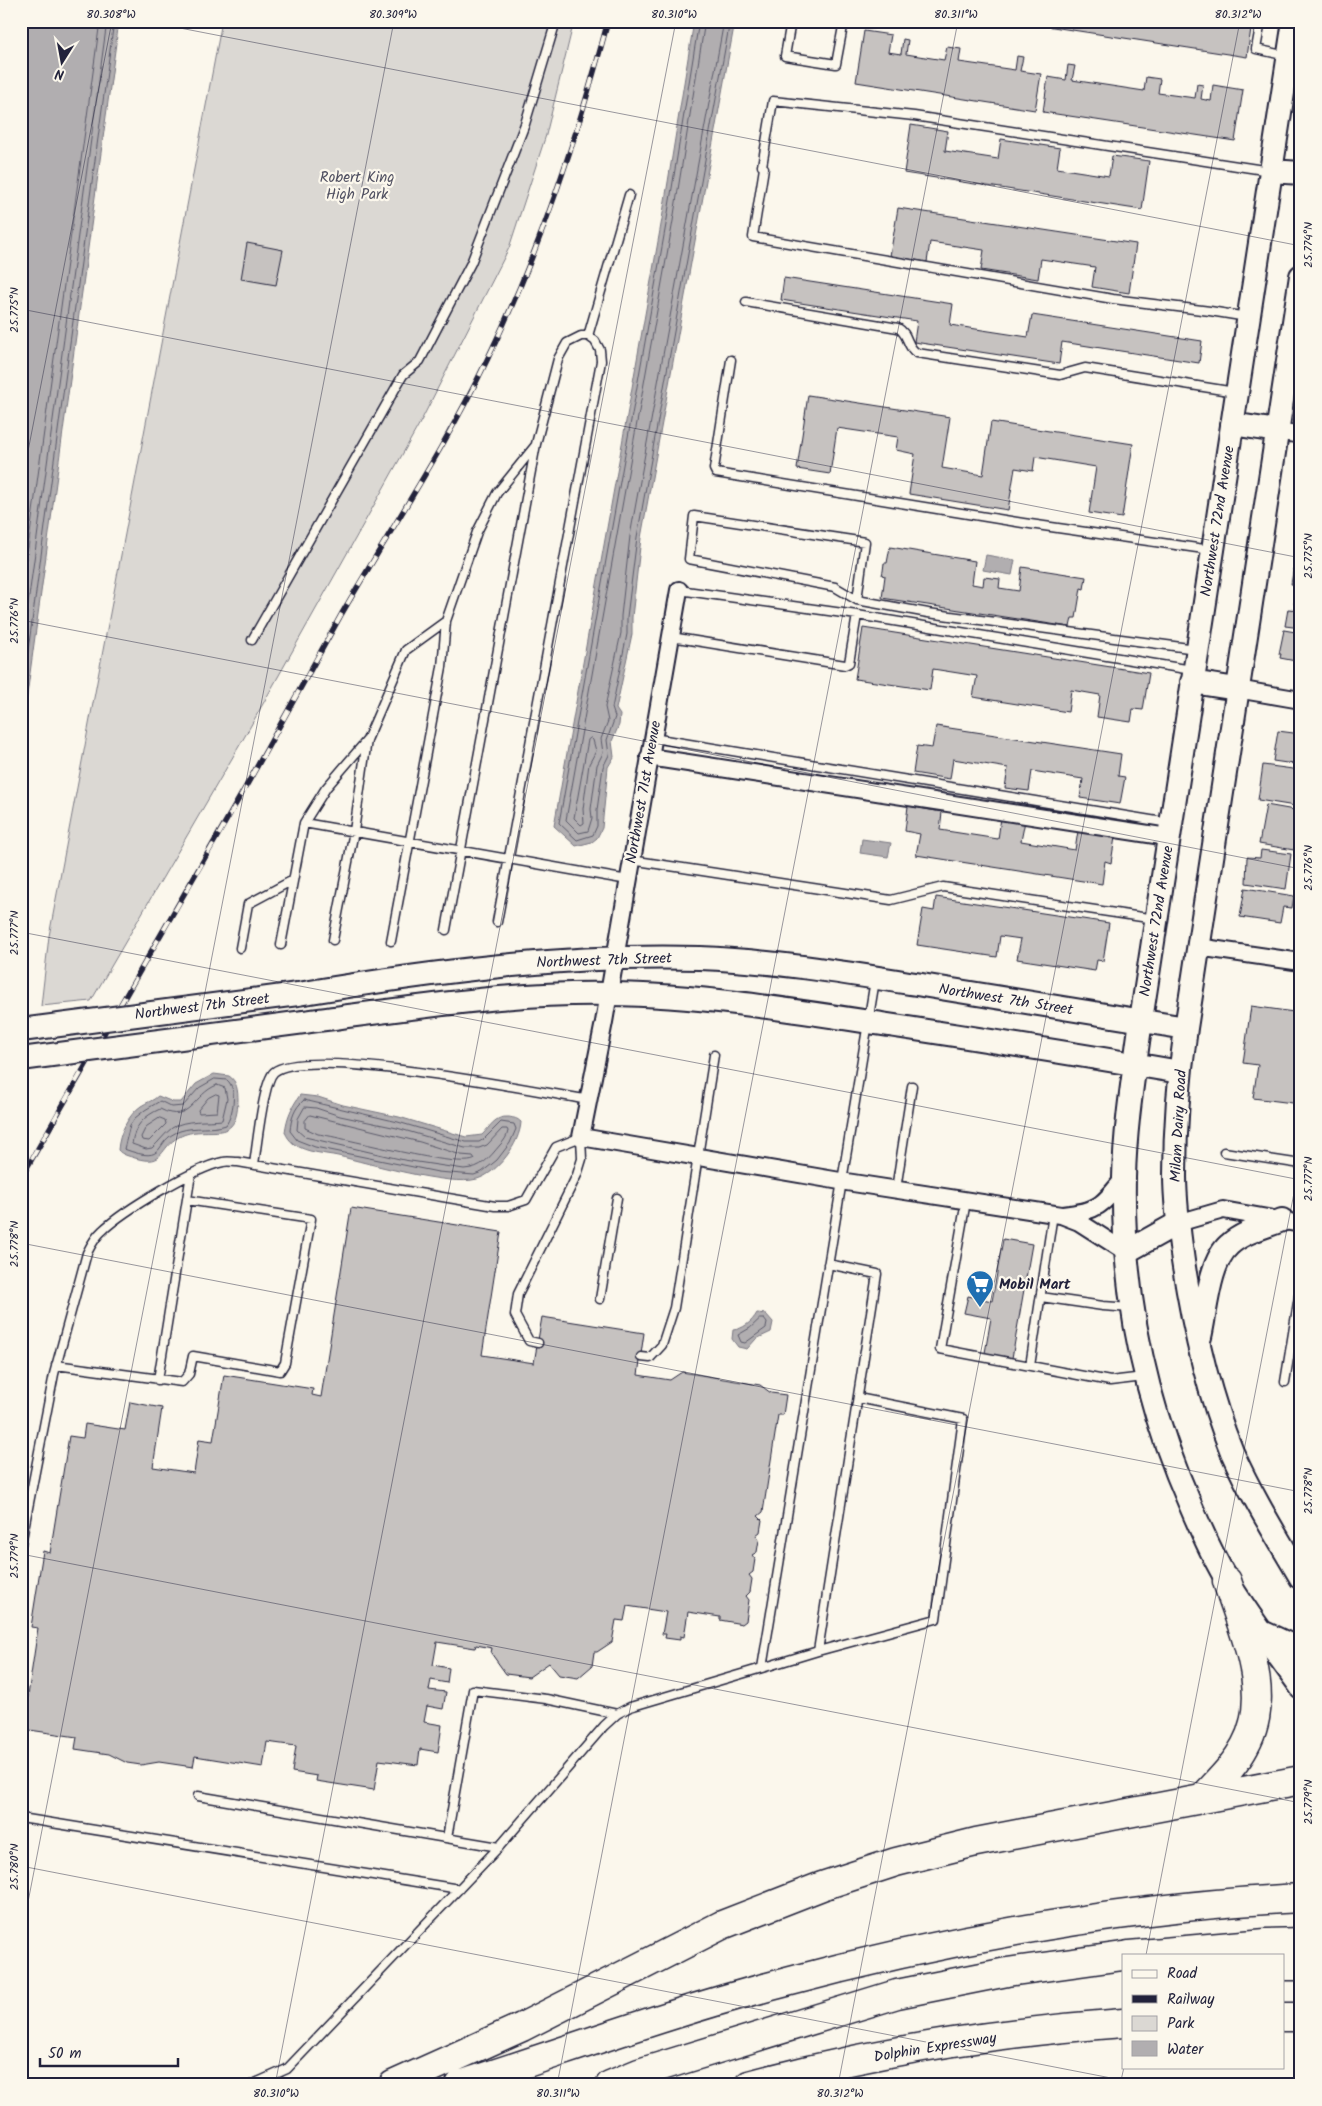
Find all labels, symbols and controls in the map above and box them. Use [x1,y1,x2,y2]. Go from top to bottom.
text: 80.308°W [86,5,136,24]
text: 80.309°W [369,5,417,24]
text: 80.310°W [651,5,697,24]
text: 80.311°W [934,5,978,24]
text: 80.312°W [1214,5,1262,24]
north arrow [38,38,88,88]
text: N [53,62,66,85]
park label: Robert King High Park [320,166,394,207]
text: 25.774°N [1299,222,1318,268]
text: 25.775°N [5,287,24,333]
street label: Northwest 72nd Avenue [1194,444,1242,598]
text: 25.775°N [1299,533,1318,579]
text: 25.776°N [5,598,24,644]
street label: Northwest 71st Avenue [620,719,668,866]
street label: Northwest 72nd Avenue [1133,844,1181,998]
text: 25.776°N [1299,845,1318,891]
text: 25.777°N [5,910,24,956]
street label: Northwest 7th Street [536,947,672,975]
street label: Northwest 7th Street [937,978,1075,1022]
street label: Northwest 7th Street [133,987,271,1027]
street label: Milam Dairy Road [1164,1069,1194,1183]
text: 25.777°N [1299,1156,1318,1202]
text: 25.778°N [5,1221,24,1267]
supermarket icon: Mobil Mart [965,1269,995,1308]
place label: Mobil Mart [999,1273,1071,1297]
text: 25.778°N [1299,1468,1318,1514]
text: 25.779°N [5,1533,24,1579]
text: 25.779°N [1299,1779,1318,1825]
text: 25.780°N [5,1843,24,1891]
legend [1122,1954,1284,2068]
text: Road [1167,1962,1198,1986]
text: Railway [1167,1988,1215,2012]
text: Park [1167,2012,1195,2036]
street label: Dolphin Expressway [872,2026,999,2070]
scale bar [40,2036,178,2068]
text: Water [1167,2038,1204,2062]
text: 50 m [48,2042,82,2066]
text: 80.310°W [253,2084,299,2103]
text: 80.311°W [536,2084,580,2103]
text: 80.312°W [816,2084,864,2103]

